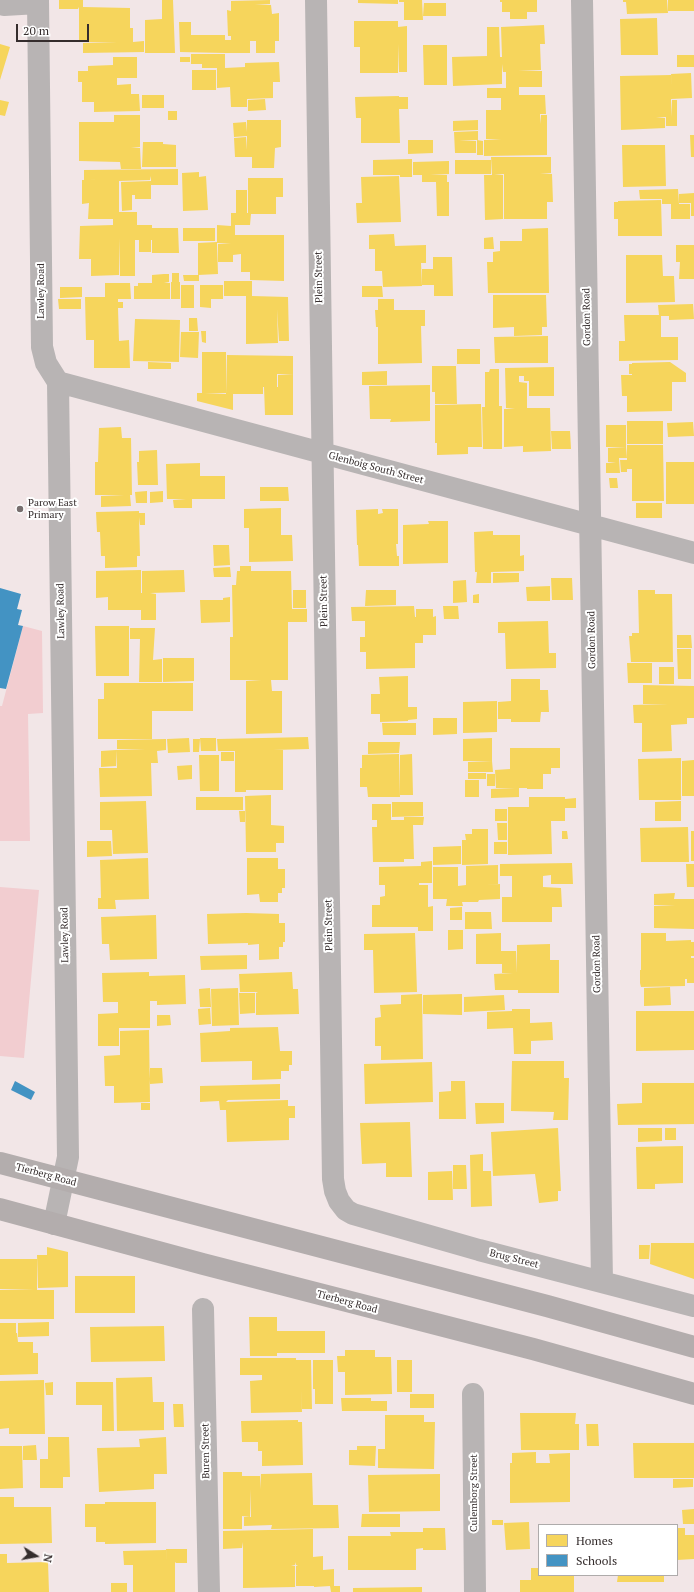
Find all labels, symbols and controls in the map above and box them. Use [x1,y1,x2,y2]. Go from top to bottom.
scale bar [18,16,91,42]
text: 20 m [23,23,49,38]
street label: Plein Street [313,251,325,303]
street label: Lawley Road [35,263,47,319]
street label: Gordon Road [580,288,594,346]
street label: Glenboig South Street [327,450,425,486]
place label: Parow East Primary [28,497,77,520]
marker: Parow East Primary [15,504,25,514]
street label: Plein Street [318,575,330,627]
street label: Lawley Road [55,583,67,639]
street label: Gordon Road [585,611,599,669]
street label: Plein Street [323,899,335,951]
street label: Lawley Road [59,907,71,963]
street label: Gordon Road [590,935,604,993]
street label: Tierberg Road [14,1161,78,1189]
street label: Brug Street [488,1247,540,1271]
street label: Tierberg Road [315,1288,379,1316]
street label: Buren Street [200,1423,212,1479]
street label: Culemborg Street [468,1454,480,1532]
legend [538,1524,678,1576]
text: Homes [576,1533,613,1548]
north arrow [16,1536,56,1576]
text: N [40,1553,55,1564]
text: Schools [576,1553,617,1568]

